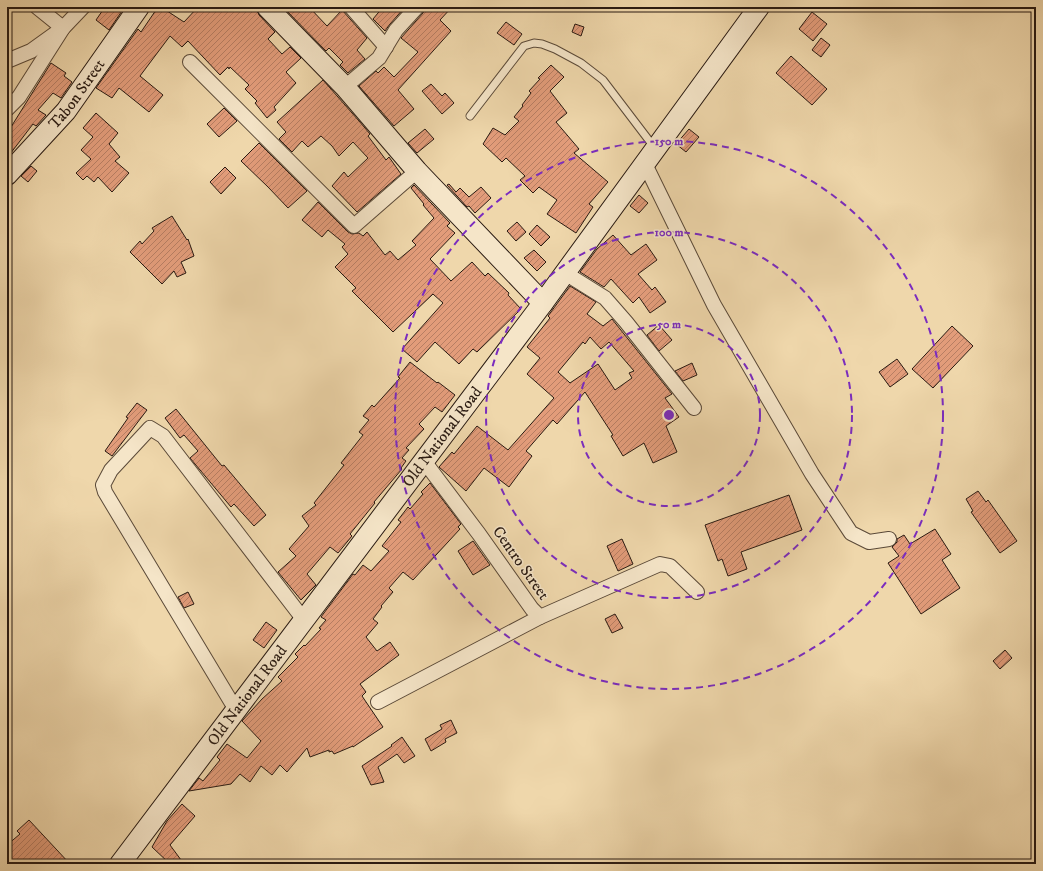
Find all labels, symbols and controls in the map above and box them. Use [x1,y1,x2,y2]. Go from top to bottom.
street label: Tabon Street [44,55,109,133]
text: 150 m [655,134,683,149]
text: 100 m [655,225,683,240]
text: 50 m [656,317,681,332]
street label: Old National Road [398,383,486,491]
centre of rings [662,408,676,422]
street label: Centro Street [488,522,554,604]
street label: Old National Road [203,641,291,750]

